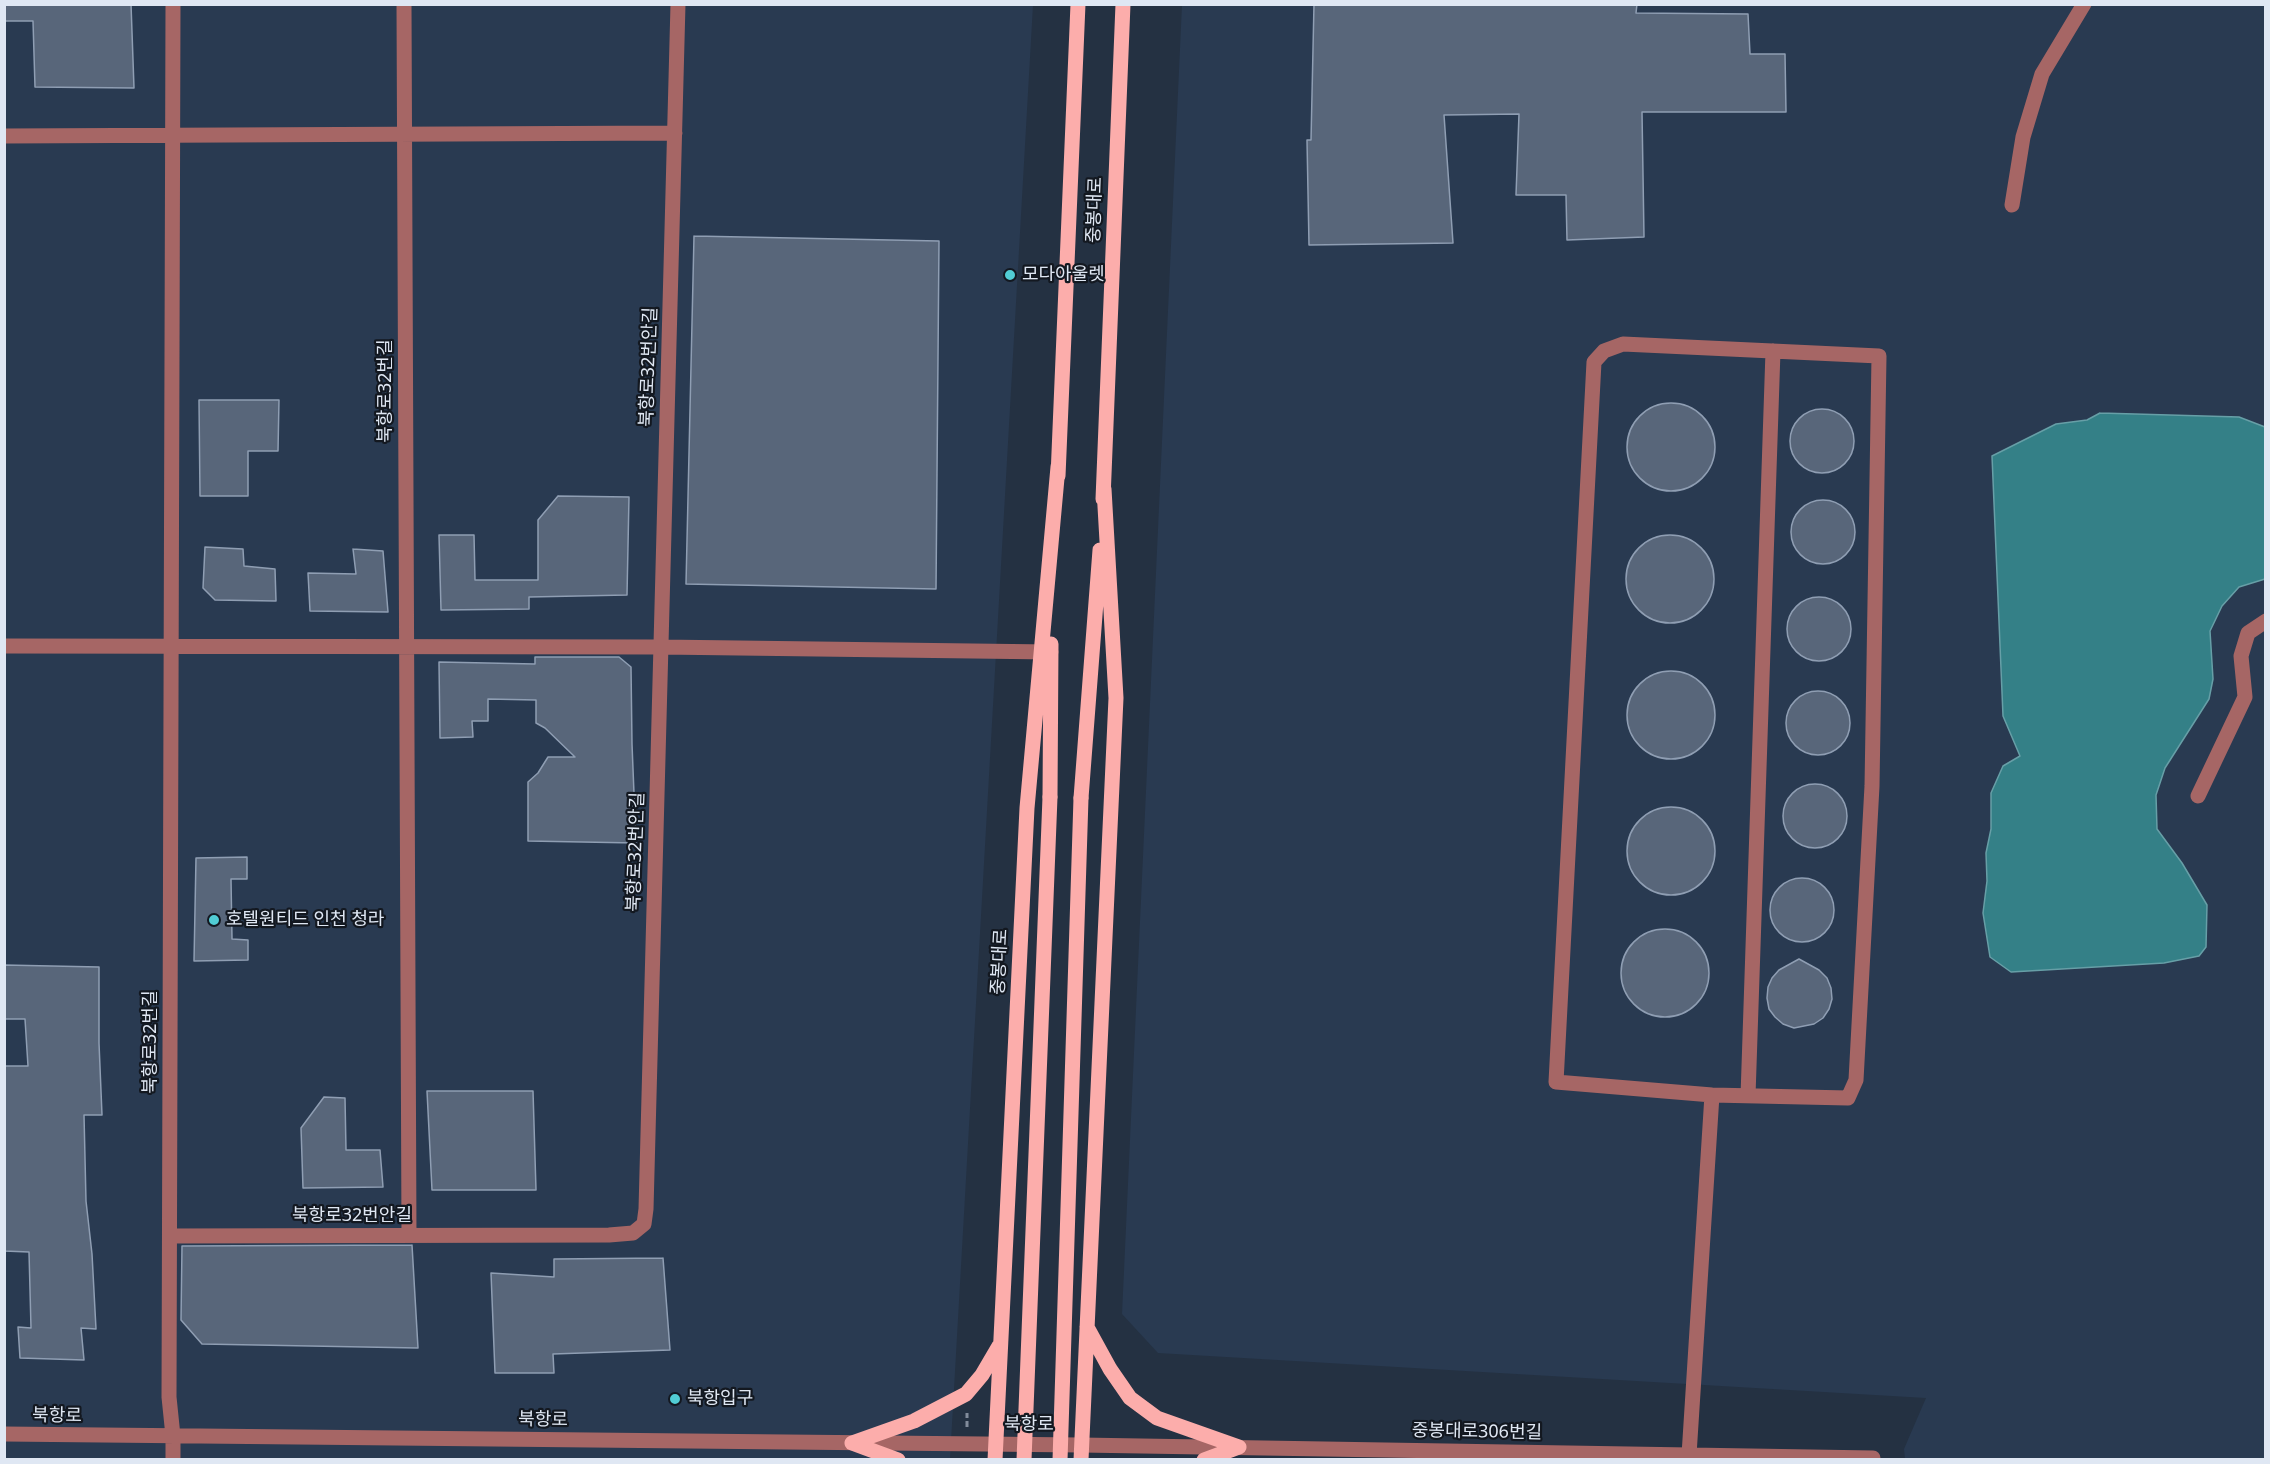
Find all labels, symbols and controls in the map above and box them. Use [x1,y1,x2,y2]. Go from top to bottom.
street label: 중봉대로 [1083,177,1107,243]
place label: 모다아울렛 [1022,264,1105,286]
marker: 모다아울렛 [1003,268,1017,282]
street label: 북항로32번안길 [636,307,662,427]
street label: 북항로32번길 [375,339,397,443]
street label: 북항로32번안길 [623,792,649,912]
place label: 호텔원티드 인천 청라 [226,909,384,931]
marker: 호텔원티드 인천 청라 [207,913,221,927]
street label: 중봉대로 [987,928,1013,996]
street label: 북항로32번길 [140,990,162,1094]
street label: 북항로32번안길 [292,1205,412,1227]
place label: 북항입구 [687,1388,753,1410]
marker: 북항입구 [668,1392,682,1406]
street label: 북항로 [32,1405,82,1427]
street label: 북항로 [518,1409,568,1431]
street label: 북항로 [1004,1414,1054,1436]
street label: 중봉대로306번길 [1412,1420,1542,1444]

